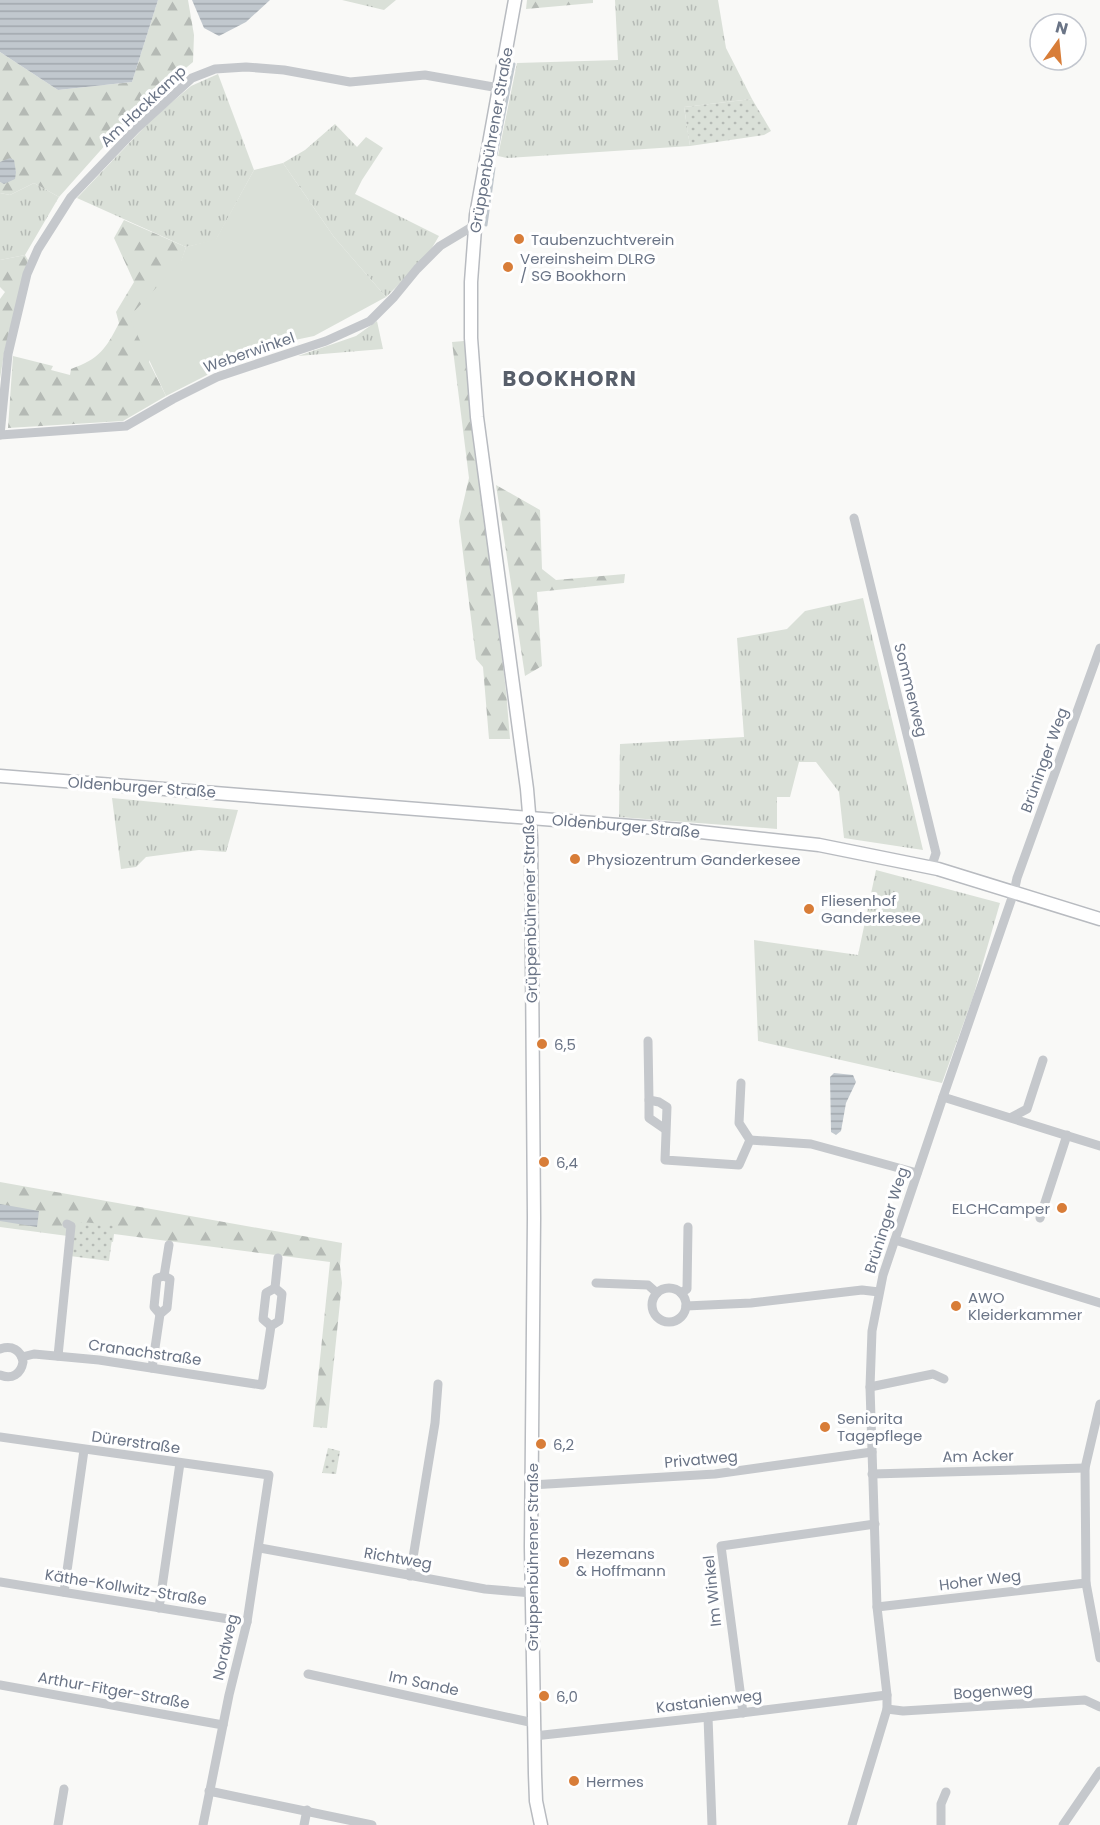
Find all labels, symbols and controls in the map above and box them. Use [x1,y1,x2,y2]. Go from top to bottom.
north arrow [1028,12,1088,72]
text: N [1053,15,1071,41]
street label: Grüppenbührener Straße [464,45,518,235]
street label: Am Hackkamp [95,61,191,151]
place label: Taubenzuchtverein [531,229,674,250]
marker: Taubenzuchtverein [512,232,526,246]
place label: Vereinsheim DLRG / SG Bookhorn [520,248,656,286]
marker: Vereinsheim DLRG / SG Bookhorn [501,260,515,274]
street label: Weberwinkel [201,327,297,377]
district label: BOOKHORN [503,364,637,393]
street label: Sommerweg [889,641,933,739]
street label: Brüninger Weg [1015,705,1073,815]
street label: Oldenburger Straße [67,771,217,803]
street label: Oldenburger Straße [551,809,701,843]
street label: Grüppenbührener Straße [518,815,542,1003]
place label: Physiozentrum Ganderkesee [587,849,801,870]
marker: Physiozentrum Ganderkesee [568,852,582,866]
place label: Fliesenhof Ganderkesee [821,890,921,928]
marker: Fliesenhof Ganderkesee [802,902,816,916]
place label: 6,5 [554,1034,576,1055]
marker: 6,5 [535,1037,549,1051]
place label: 6,4 [556,1152,578,1173]
marker: 6,4 [537,1155,551,1169]
street label: Brüninger Weg [859,1164,913,1276]
place label: ELCHCamper [952,1198,1050,1219]
marker: ELCHCamper [1055,1201,1069,1215]
place label: AWO Kleiderkammer [968,1287,1083,1325]
marker: AWO Kleiderkammer [949,1299,963,1313]
street label: Cranachstraße [87,1334,203,1370]
place label: Seniorita Tagepflege [837,1408,922,1446]
marker: Seniorita Tagepflege [818,1420,832,1434]
street label: Dürerstraße [90,1425,182,1459]
place label: 6,2 [553,1434,574,1455]
marker: 6,2 [534,1437,548,1451]
street label: Privatweg [663,1445,739,1473]
street label: Am Acker [942,1445,1014,1467]
street label: Grüppenbührener Straße [522,1463,543,1651]
street label: Richtweg [362,1542,434,1574]
place label: Hezemans & Hoffmann [576,1543,666,1581]
street label: Im Winkel [698,1554,726,1628]
marker: Hezemans & Hoffmann [557,1555,571,1569]
street label: Käthe-Kollwitz-Straße [43,1564,209,1610]
street label: Hoher Weg [938,1565,1022,1595]
street label: Nordweg [207,1612,243,1682]
street label: Im Sande [387,1665,461,1701]
street label: Arthur-Fitger-Straße [36,1666,192,1714]
street label: Bogenweg [953,1678,1033,1704]
street label: Kastanienweg [655,1684,763,1718]
place label: 6,0 [556,1686,578,1707]
marker: 6,0 [537,1689,551,1703]
place label: Hermes [586,1771,644,1792]
marker: Hermes [567,1774,581,1788]

